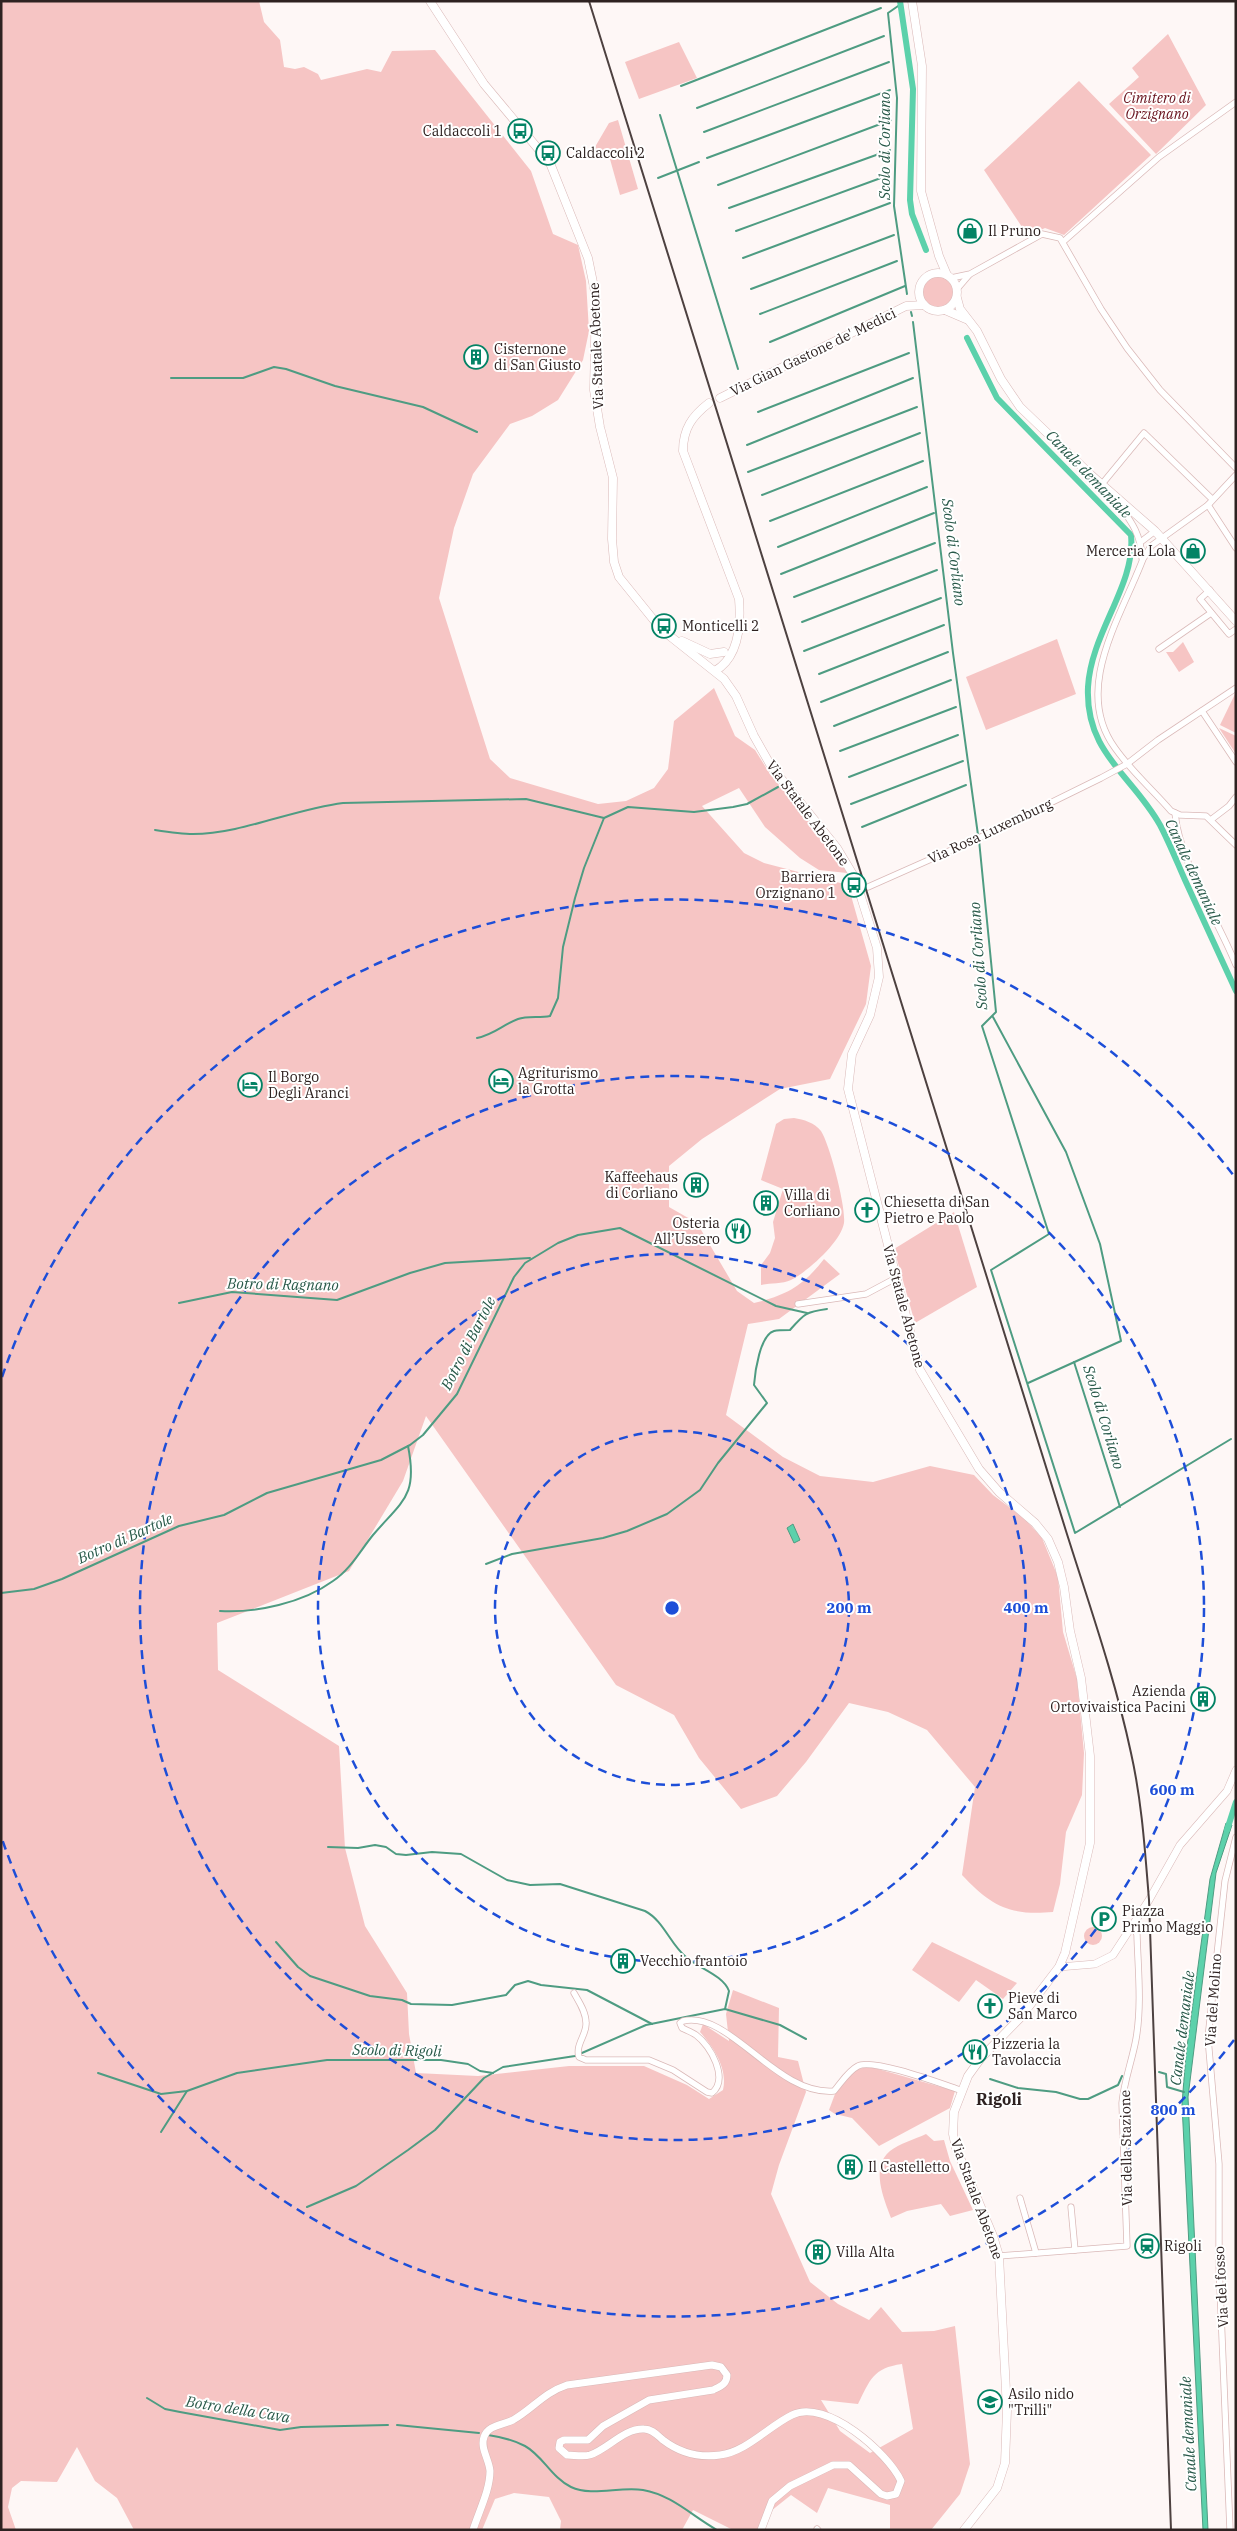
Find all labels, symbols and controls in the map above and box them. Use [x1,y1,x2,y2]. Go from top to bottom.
park label: Cimitero di Orzignano [1123,89,1191,123]
water label: Scolo di Corliano [875,92,894,201]
bus stop icon: Caldaccoli 1 [507,118,533,144]
place label: Caldaccoli 1 [423,122,502,140]
bus stop icon: Caldaccoli 2 [535,140,561,166]
place label: Caldaccoli 2 [566,144,645,162]
shop icon: Il Pruno [957,218,983,244]
place label: Il Pruno [988,222,1041,240]
street label: Via Statale Abetone [585,282,607,410]
street label: Via Gian Gastone de' Medici [727,304,899,400]
place label: Cisternone di San Giusto [494,340,581,374]
building icon: Cisternone di San Giusto [463,344,489,370]
water label: Canale demaniale [1042,426,1136,522]
water label: Scolo di Corliano [938,496,970,607]
shop icon: Merceria Lola [1180,538,1206,564]
place label: Merceria Lola [1086,542,1176,560]
bus stop icon: Monticelli 2 [651,613,677,639]
place label: Monticelli 2 [682,617,759,635]
street label: Via Statale Abetone [762,757,854,869]
street label: Via Rosa Luxemburg [925,794,1055,868]
water label: Canale demaniale [1161,816,1227,929]
place label: Barriera Orzignano 1 [756,868,836,902]
bus stop icon: Barriera Orzignano 1 [841,872,867,898]
water label: Scolo di Corliano [965,901,991,1012]
place label: Agriturismo la Grotta [518,1064,598,1098]
place label: Il Borgo Degli Aranci [268,1068,349,1102]
hotel icon: Agriturismo la Grotta [488,1068,514,1094]
hotel icon: Il Borgo Degli Aranci [237,1072,263,1098]
place label: Kaffeehaus di Corliano [604,1168,678,1202]
building icon: Kaffeehaus di Corliano [683,1172,709,1198]
place label: Villa di Corliano [784,1186,840,1220]
building icon: Villa di Corliano [753,1190,779,1216]
place label: Chiesetta di San Pietro e Paolo [884,1193,990,1227]
church icon: Chiesetta di San Pietro e Paolo [854,1197,880,1223]
place label: Osteria All’Ussero [653,1214,720,1248]
restaurant icon: Osteria All’Ussero [725,1218,751,1244]
street label: Via Statale Abetone [879,1242,929,1370]
water label: Botro di Ragnano [226,1274,339,1294]
water label: Botro di Bartole [436,1293,500,1394]
water label: Scolo di Corliano [1079,1362,1129,1471]
water label: Botro di Bartole [74,1508,176,1568]
text: 200 m [826,1598,872,1617]
text: 400 m [1003,1598,1049,1617]
centre of rings [663,1599,681,1617]
place label: Azienda Ortovivaistica Pacini [1050,1682,1186,1716]
building icon: Azienda Ortovivaistica Pacini [1190,1686,1216,1712]
text: 600 m [1149,1780,1195,1799]
place label: Piazza Primo Maggio [1122,1902,1213,1936]
parking icon: Piazza Primo Maggio [1091,1906,1117,1932]
building icon: Vecchio frantoio [610,1948,636,1974]
place label: Vecchio frantoio [640,1952,747,1970]
street label: Via del Molino [1201,1953,1225,2047]
water label: Canale demaniale [1166,1969,1198,2086]
place label: Pieve di San Marco [1008,1989,1077,2023]
church icon: Pieve di San Marco [977,1993,1003,2019]
place label: Pizzeria la Tavolaccia [992,2035,1062,2069]
restaurant icon: Pizzeria la Tavolaccia [962,2039,988,2065]
water label: Scolo di Rigoli [351,2040,442,2060]
district label: Rigoli [976,2089,1022,2109]
street label: Via della Stazione [1116,2090,1136,2206]
text: 800 m [1150,2100,1196,2119]
street label: Via Statale Abetone [947,2136,1007,2262]
building icon: Il Castelletto [837,2154,863,2180]
place label: Il Castelletto [868,2158,950,2176]
station icon: Rigoli [1134,2233,1160,2259]
place label: Rigoli [1164,2237,1202,2255]
building icon: Villa Alta [805,2239,831,2265]
place label: Villa Alta [836,2243,895,2261]
street label: Via del fosso [1210,2246,1232,2328]
water label: Canale demaniale [1175,2376,1201,2492]
place label: Asilo nido "Trilli" [1008,2385,1074,2419]
school or university icon: Asilo nido "Trilli" [977,2389,1003,2415]
water label: Botro della Cava [184,2391,292,2427]

